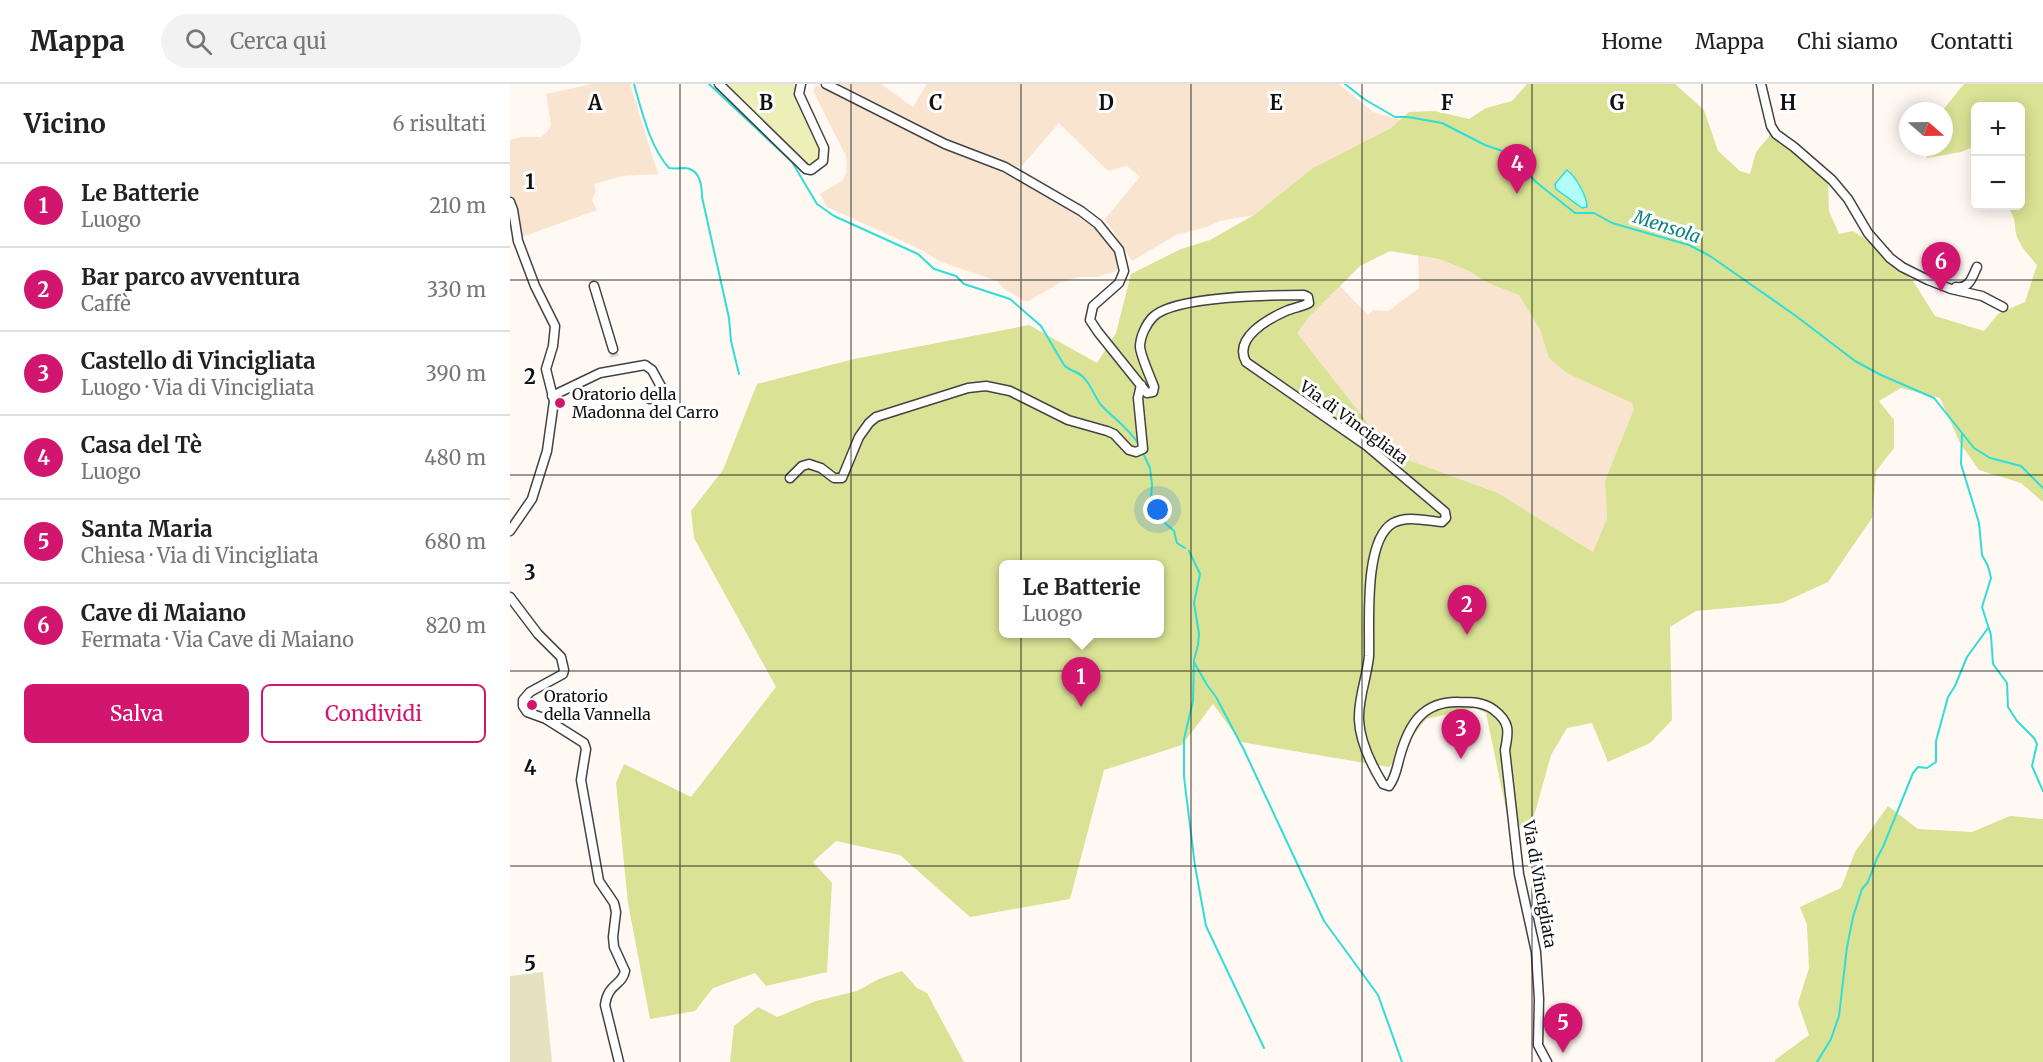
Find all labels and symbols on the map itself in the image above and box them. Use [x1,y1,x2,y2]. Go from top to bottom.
text: A [587,90,603,115]
text: B [759,90,773,115]
text: C [929,90,943,115]
text: D [1098,90,1114,115]
text: E [1269,90,1283,115]
text: F [1441,90,1454,115]
text: G [1610,90,1625,115]
text: H [1780,90,1796,115]
north arrow [1899,102,1953,156]
pin: 4 [1498,144,1536,194]
text: 1 [525,169,535,194]
water label: Mensola [1630,205,1704,248]
pin: 6 [1922,242,1960,292]
text: 2 [524,364,536,389]
street label: Via di Vincigliata [1295,375,1412,468]
place label: Oratorio della Madonna del Carro [572,384,719,422]
marker: Oratorio della Madonna del Carro [553,396,567,410]
your location [1143,495,1172,524]
text: 3 [524,560,536,585]
pin: 2 [1448,586,1486,635]
pin: 1 [1062,658,1100,707]
place label: Oratorio della Vannella [544,686,651,724]
marker: Oratorio della Vannella [525,698,539,712]
pin: 3 [1442,710,1480,759]
text: 4 [524,755,537,780]
street label: Via di Vincigliata [1519,818,1561,950]
text: 5 [524,951,536,976]
pin: 5 [1544,1004,1582,1053]

